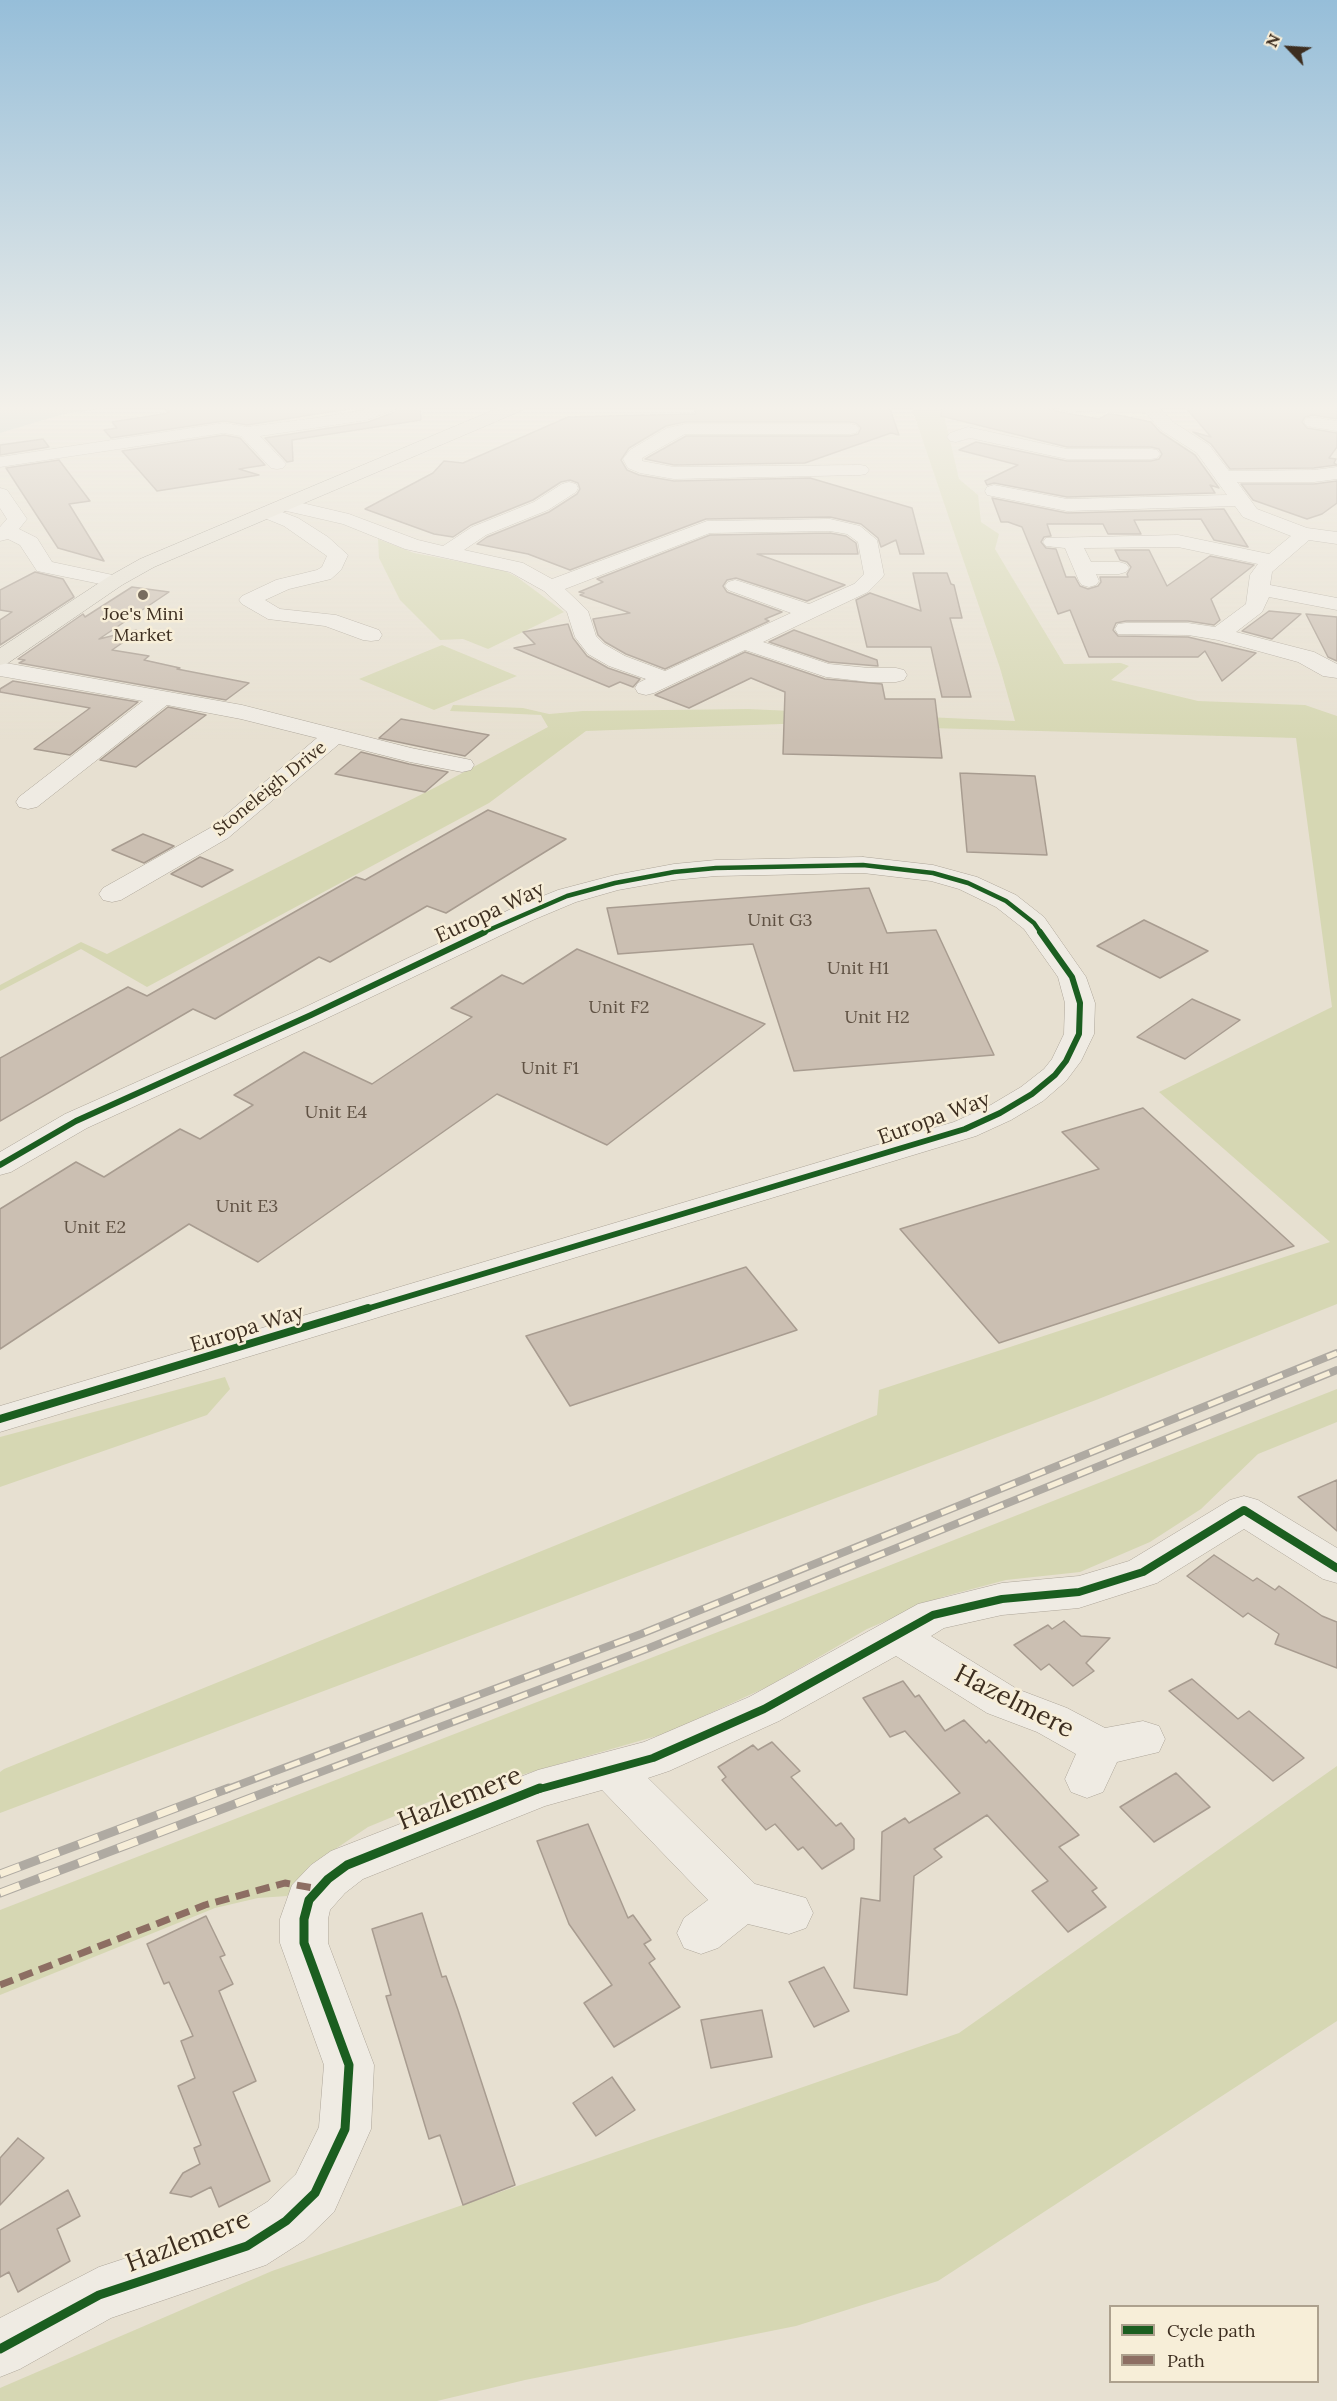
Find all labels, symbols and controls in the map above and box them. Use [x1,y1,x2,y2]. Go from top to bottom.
north arrow [1259,18,1319,78]
text: N [1261,31,1284,50]
marker: Joe's Mini Market [136,588,150,602]
place label: Joe's Mini Market [102,604,184,646]
street label: Stoneleigh Drive [209,737,331,841]
street label: Europa Way [432,877,548,949]
house number: Unit G3 [747,910,813,932]
house number: Unit H1 [827,958,889,980]
house number: Unit F2 [588,997,650,1019]
house number: Unit H2 [844,1007,910,1029]
house number: Unit F1 [521,1058,579,1080]
street label: Europa Way [875,1087,993,1151]
house number: Unit E4 [305,1102,367,1124]
house number: Unit E3 [216,1196,278,1218]
house number: Unit E2 [64,1217,126,1239]
street label: Europa Way [187,1300,307,1358]
street label: Hazelmere [949,1659,1079,1745]
street label: Hazlemere [394,1760,526,1838]
street label: Hazlemere [122,2204,254,2280]
legend [1109,2305,1319,2383]
text: Cycle path [1167,2319,1256,2342]
text: Path [1167,2349,1205,2372]

